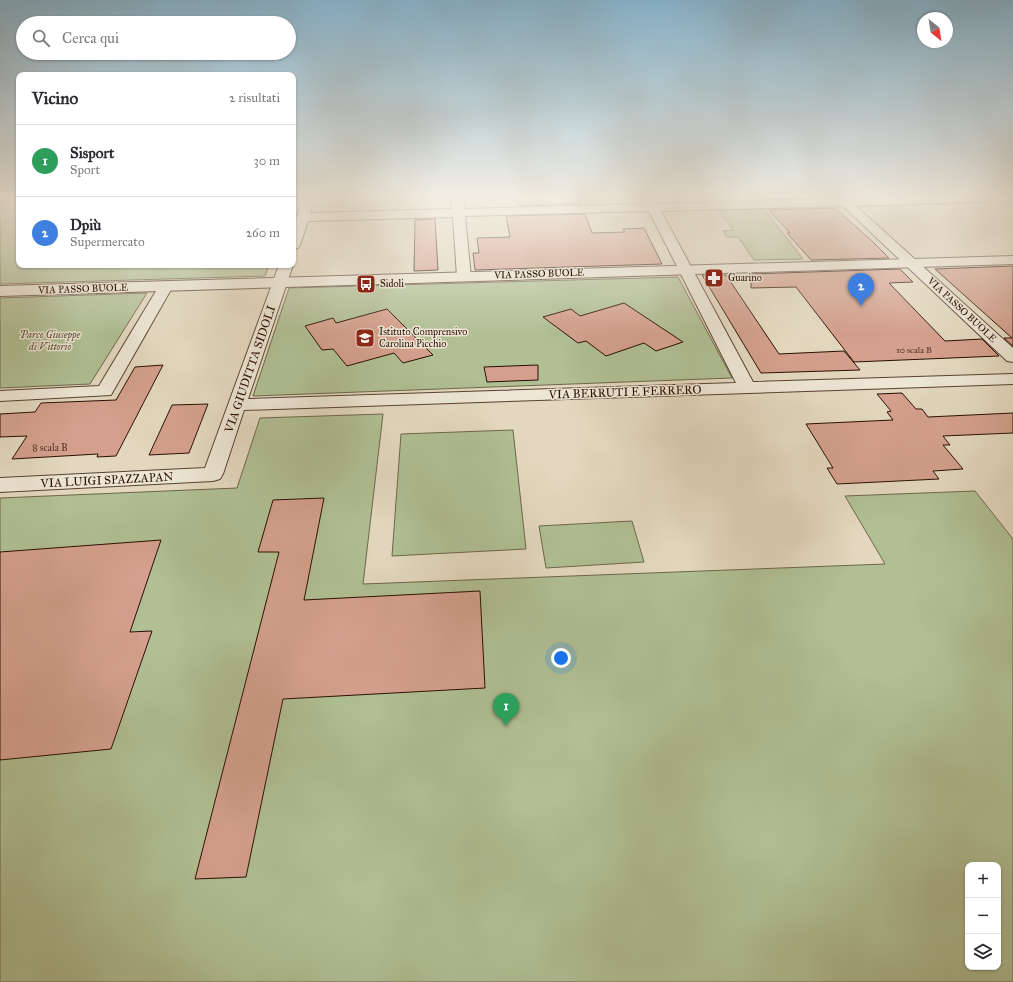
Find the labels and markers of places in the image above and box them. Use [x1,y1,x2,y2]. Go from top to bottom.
pharmacy icon: Guarino [703,267,725,289]
place label: Guarino [728,272,762,284]
bus stop icon: Sidoli [355,273,377,295]
pin: 2 [848,273,874,306]
place label: Sidoli [380,278,404,290]
place label: Istituto Comprensivo Carolina Picchio [379,326,467,350]
school or university icon: Istituto Comprensivo Carolina Picchio [354,327,376,349]
pin: 1 [493,693,519,726]

